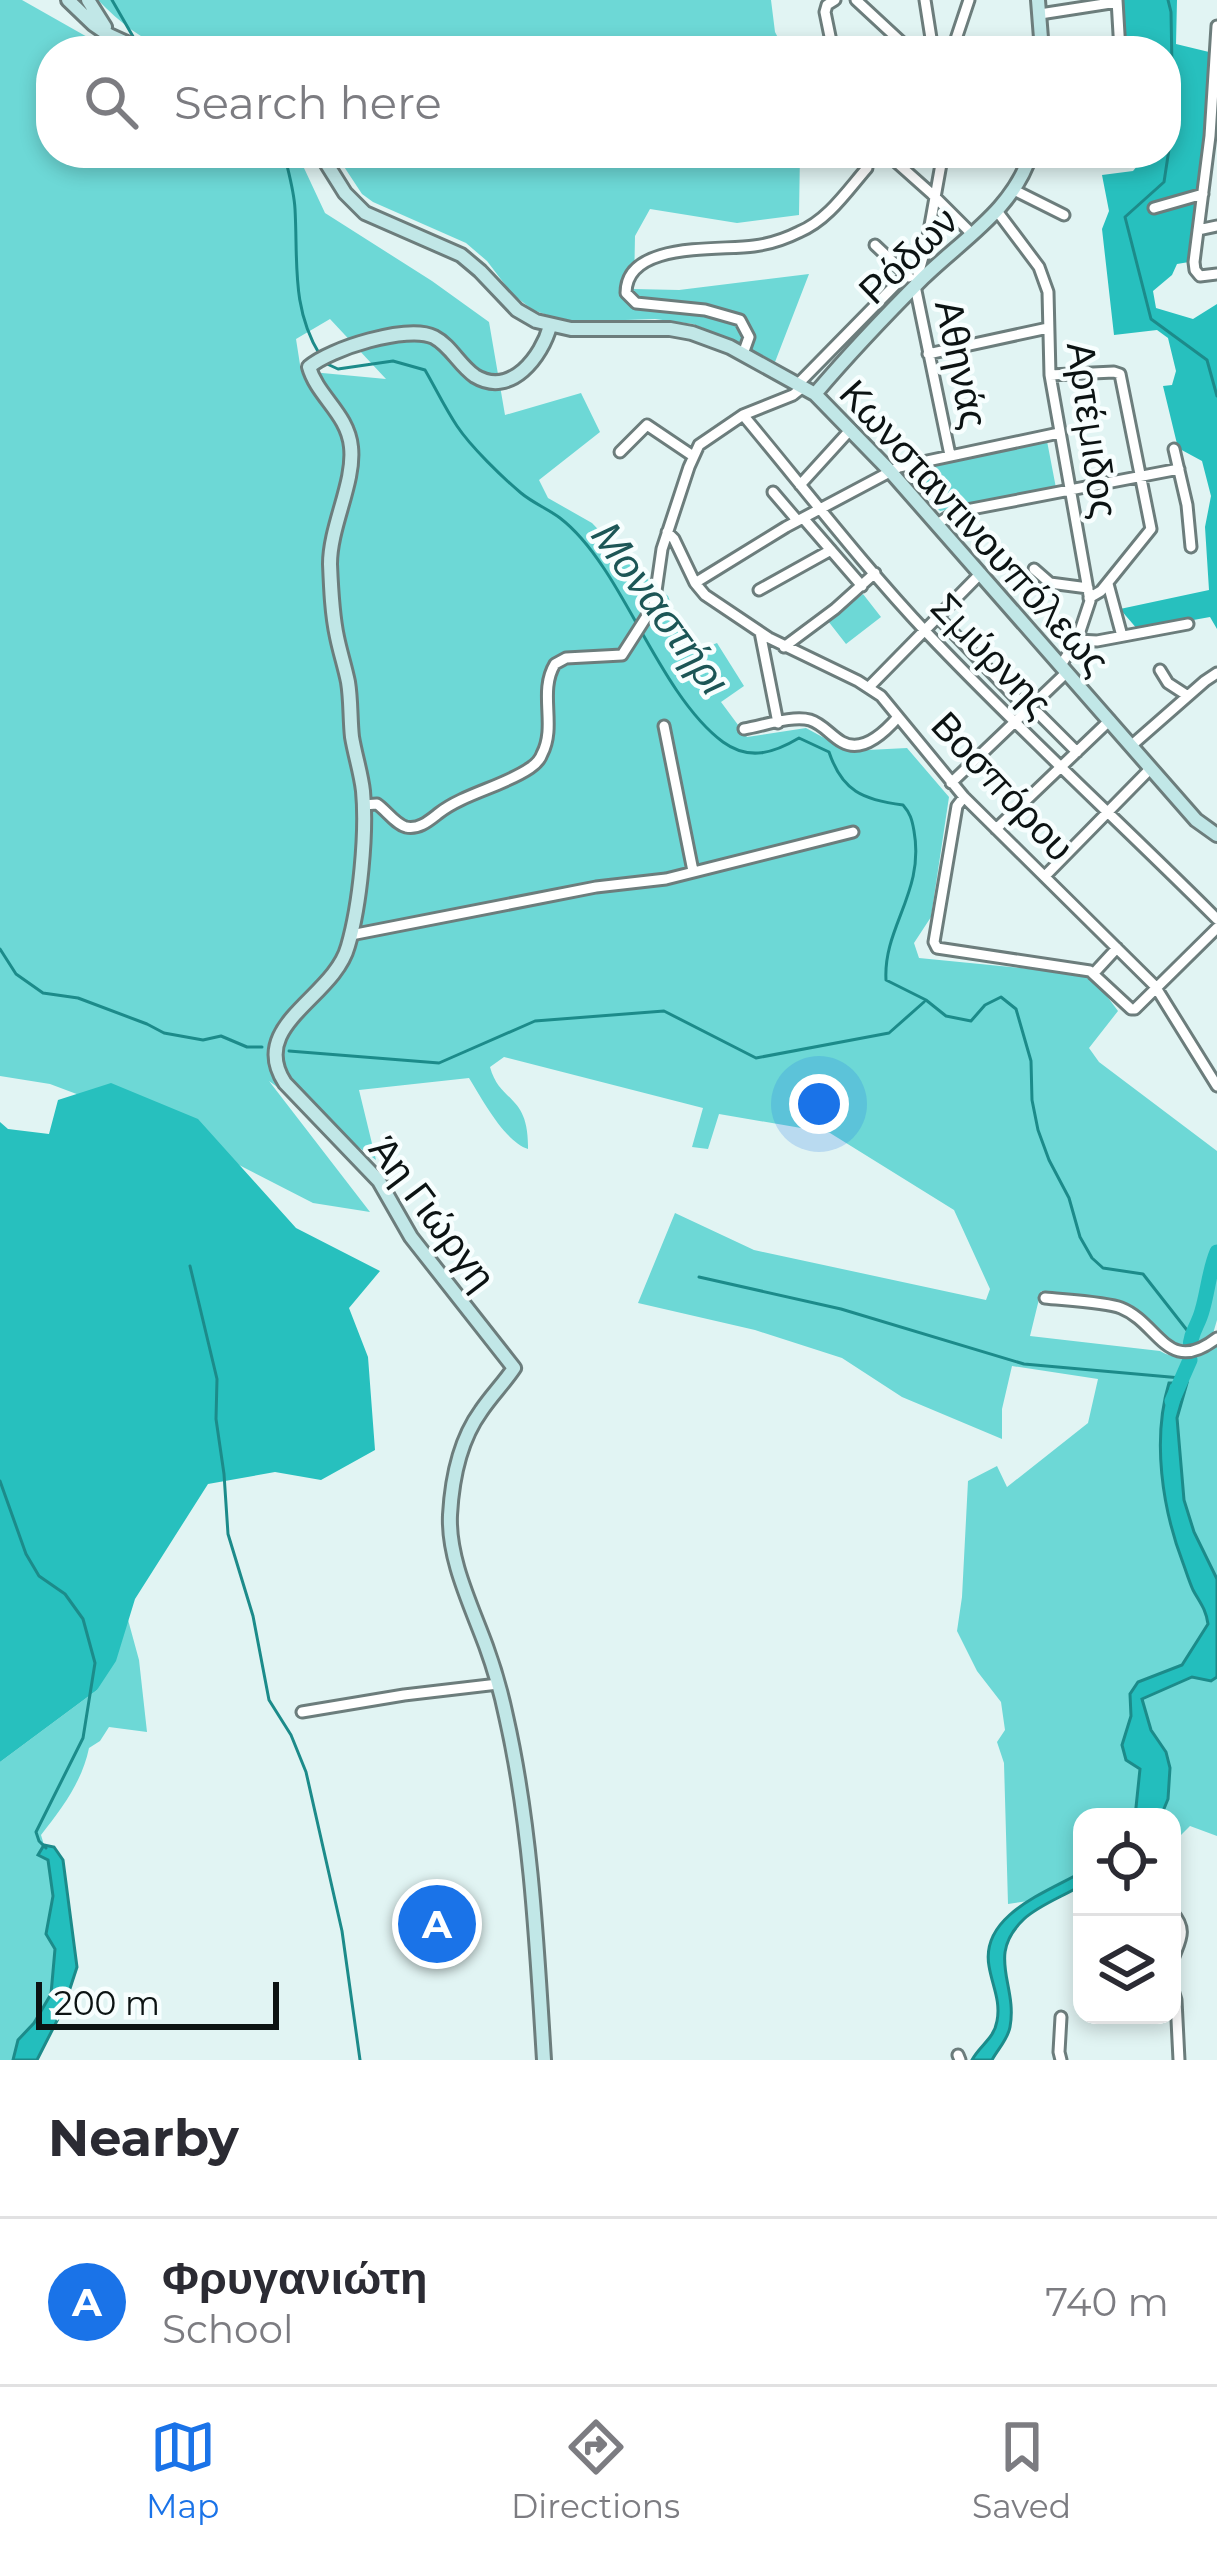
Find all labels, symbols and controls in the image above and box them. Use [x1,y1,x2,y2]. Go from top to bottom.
search box [36,36,1181,168]
icon: search [78,69,144,135]
text: Search here [174,75,442,130]
street label: Ρόδων [848,196,968,314]
street label: Αθηνάς [925,295,999,433]
street label: Αρτέμιδος [1057,339,1129,521]
street label: Κωνσταντινουπόλεως [830,369,1120,685]
water label: Μοναστήρι [581,511,741,705]
street label: Σμύρνης [921,583,1063,727]
street label: Βοσπόρου [922,701,1084,871]
your location [789,1074,849,1134]
street label: Άη Γιώργη [360,1127,506,1299]
map controls [1073,1808,1181,2024]
button: locate [1073,1808,1181,1916]
pin: A [398,1879,476,1969]
button: layers [1073,1916,1181,2024]
scale bar [36,1976,279,2029]
text: 200 m [54,1983,160,2023]
text: Nearby [48,2107,239,2169]
text: Φρυγανιώτη [162,2250,428,2305]
text: A [72,2278,102,2326]
text: 740 m [1045,2278,1169,2326]
text: School [162,2305,293,2353]
tab: Map [146,2414,219,2526]
tab: Directions [511,2414,680,2526]
tab: Saved [972,2414,1071,2526]

